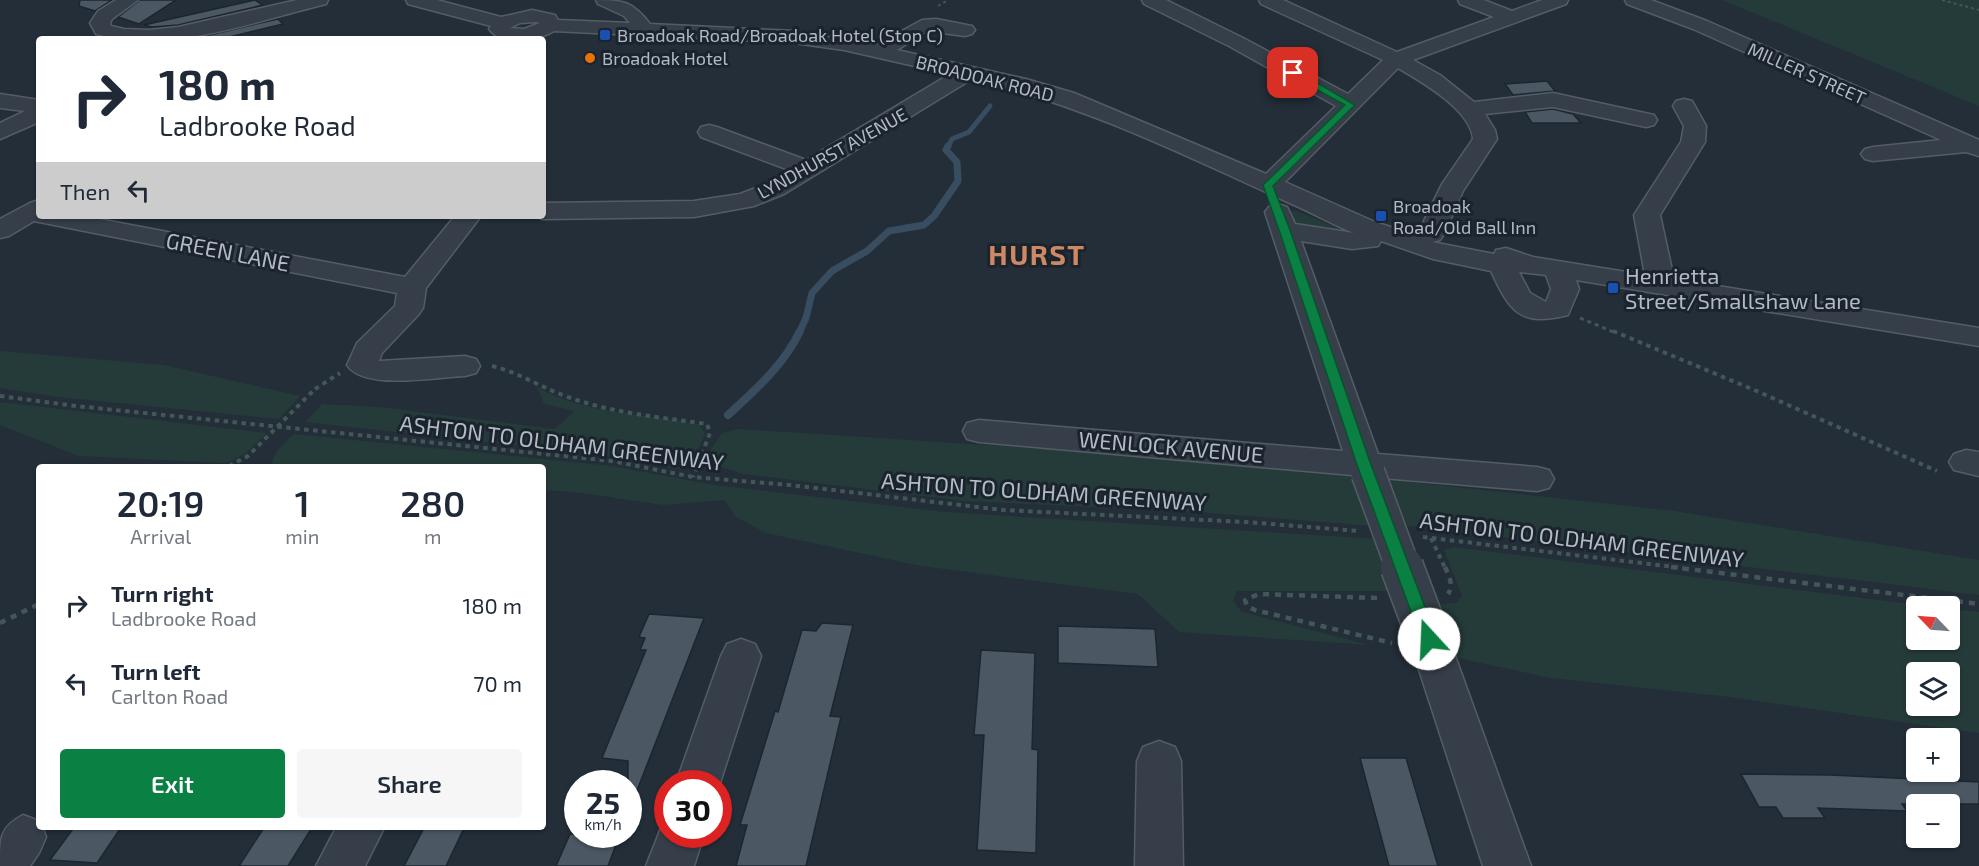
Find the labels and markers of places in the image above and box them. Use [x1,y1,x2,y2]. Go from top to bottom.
place label: Broadoak Road/Broadoak Hotel (Stop C) [617,24,943,46]
marker: Broadoak Road/Broadoak Hotel (Stop C) [598,28,612,42]
place label: Broadoak Hotel [602,47,728,69]
pin [1267,47,1318,98]
marker: Broadoak Hotel [583,51,597,65]
place label: Broadoak Road/Old Ball Inn [1393,195,1536,238]
marker: Broadoak Road/Old Ball Inn [1374,209,1388,223]
place label: Henrietta Street/Smallshaw Lane [1625,262,1861,313]
marker: Henrietta Street/Smallshaw Lane [1606,281,1620,295]

